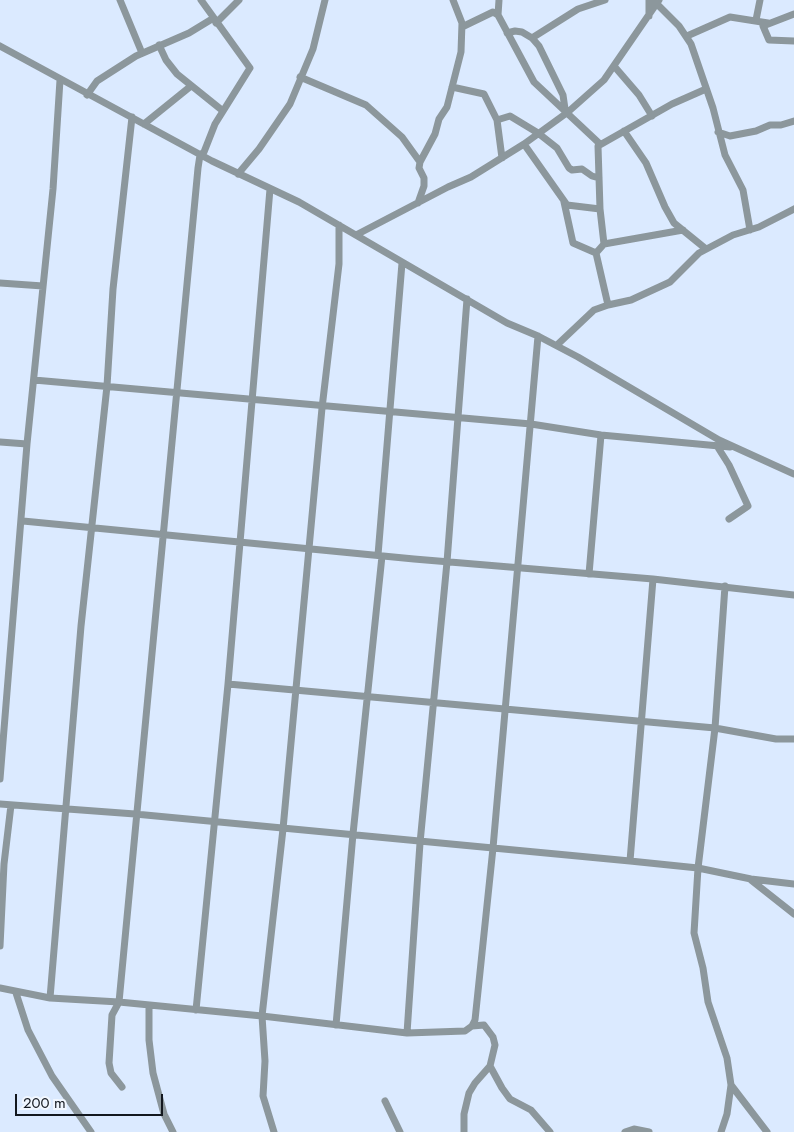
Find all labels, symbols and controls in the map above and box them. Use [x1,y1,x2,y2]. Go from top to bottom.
scale bar [18,1084,165,1116]
text: 200 m [23,1092,66,1114]

